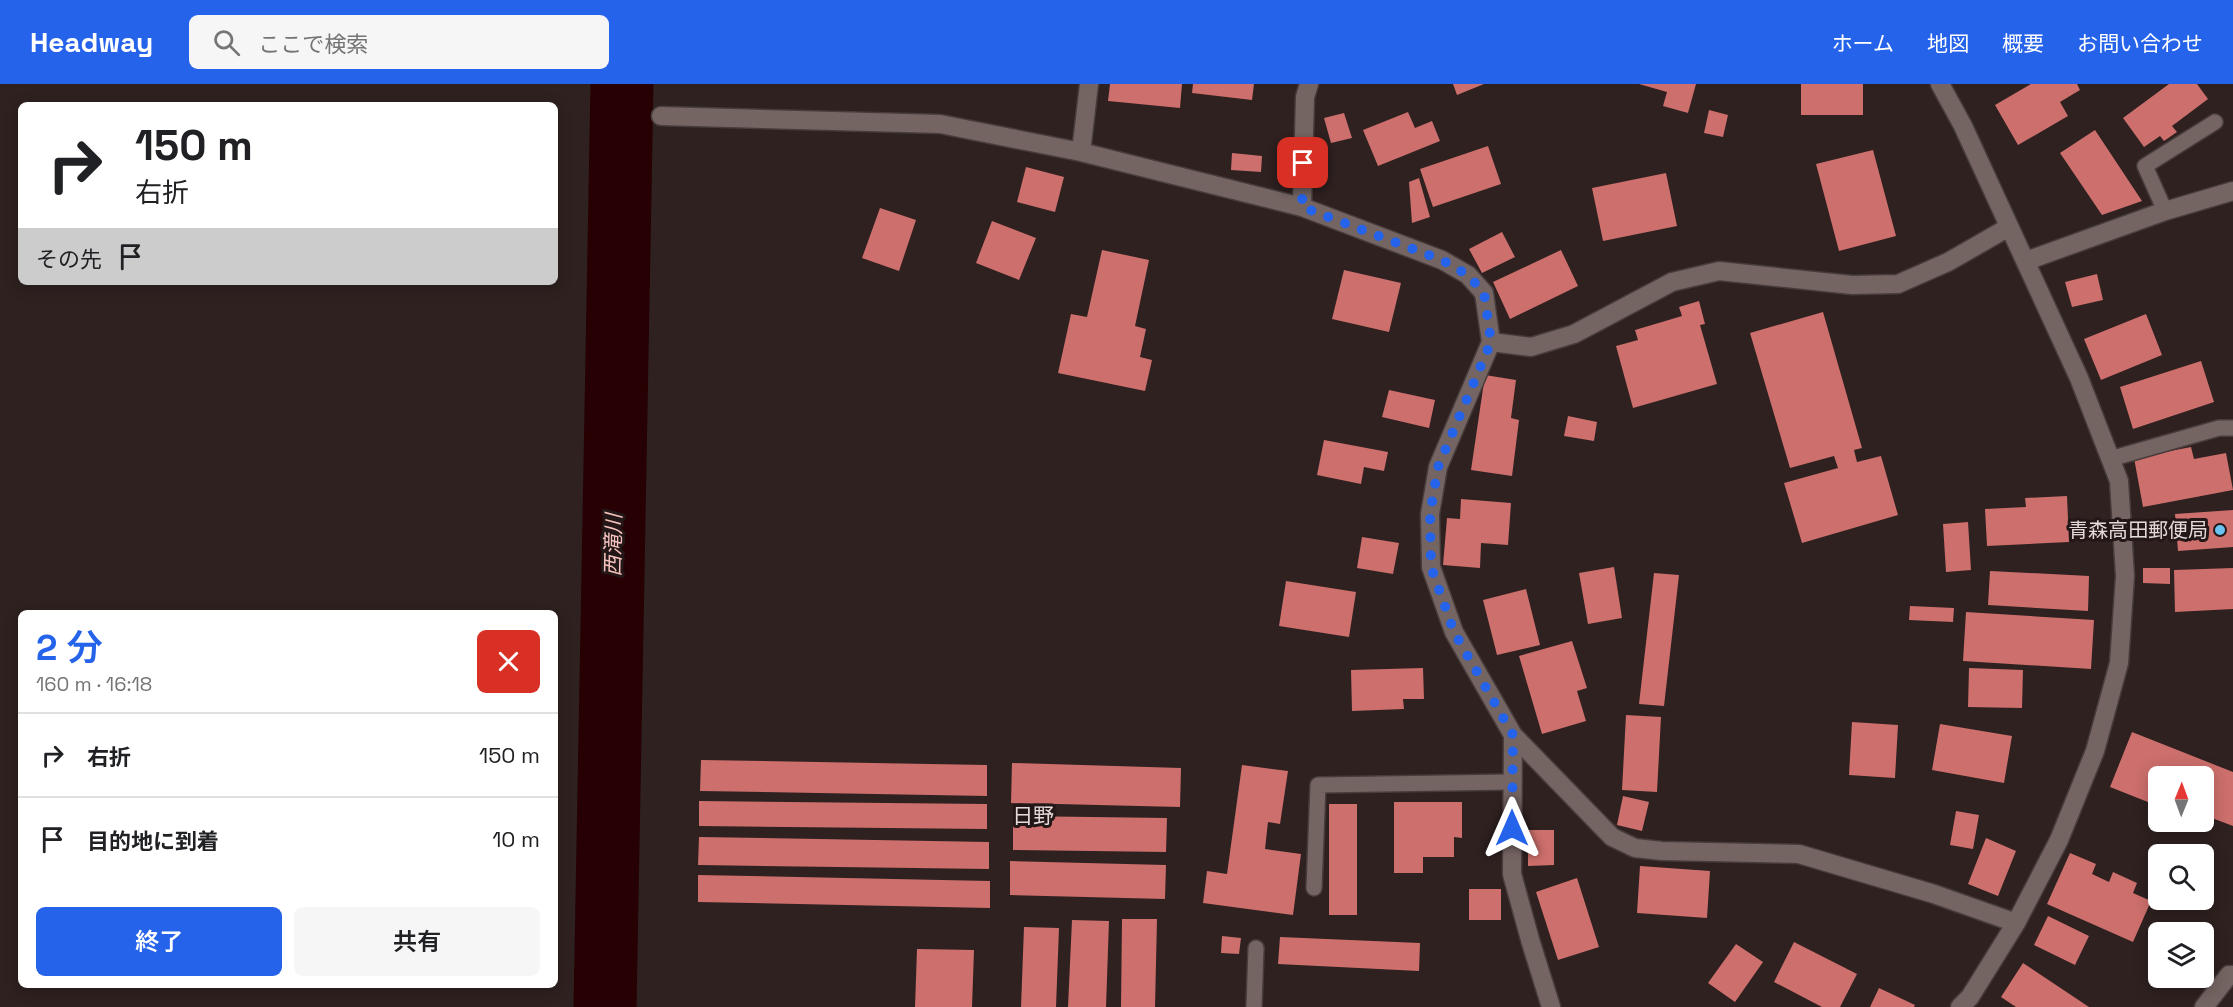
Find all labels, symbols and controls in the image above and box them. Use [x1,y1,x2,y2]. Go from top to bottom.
search box [189,15,609,69]
text: Headway [30,24,153,60]
icon: search [210,26,243,59]
text: ここで検索 [258,30,368,58]
text: ホーム [1832,30,1894,57]
text: 地図 [1927,30,1969,57]
text: 概要 [2002,30,2044,57]
text: お問い合わせ [2077,30,2203,57]
text: 150 m [135,119,253,172]
icon: right [36,126,114,204]
pin [1277,137,1328,188]
icon: arrive [1286,146,1319,179]
text: 右折 [135,175,189,210]
icon: arrive [114,240,147,273]
text: その先 [36,245,102,273]
water label: 西滝川 [599,511,627,577]
place label: 青森高田郵便局 [2068,517,2208,543]
marker: 青森高田郵便局 [2213,523,2227,537]
text: 2 分 [36,625,103,671]
button: close [477,630,540,693]
text: 160 m · 16:18 [36,671,152,697]
icon: right [36,739,69,772]
text: 150 m [479,741,540,769]
text: 右折 [87,743,131,771]
north arrow [2148,766,2214,832]
map controls [2148,766,2214,988]
position arrow [1480,796,1544,860]
district label: 日野 [1012,802,1054,829]
icon: arrive [36,823,69,856]
text: 10 m [492,825,540,853]
text: 目的地に到着 [87,827,219,855]
button: search [2148,844,2214,910]
button: 終了 [36,907,282,976]
button: 共有 [294,907,540,976]
button: layers [2148,922,2214,988]

